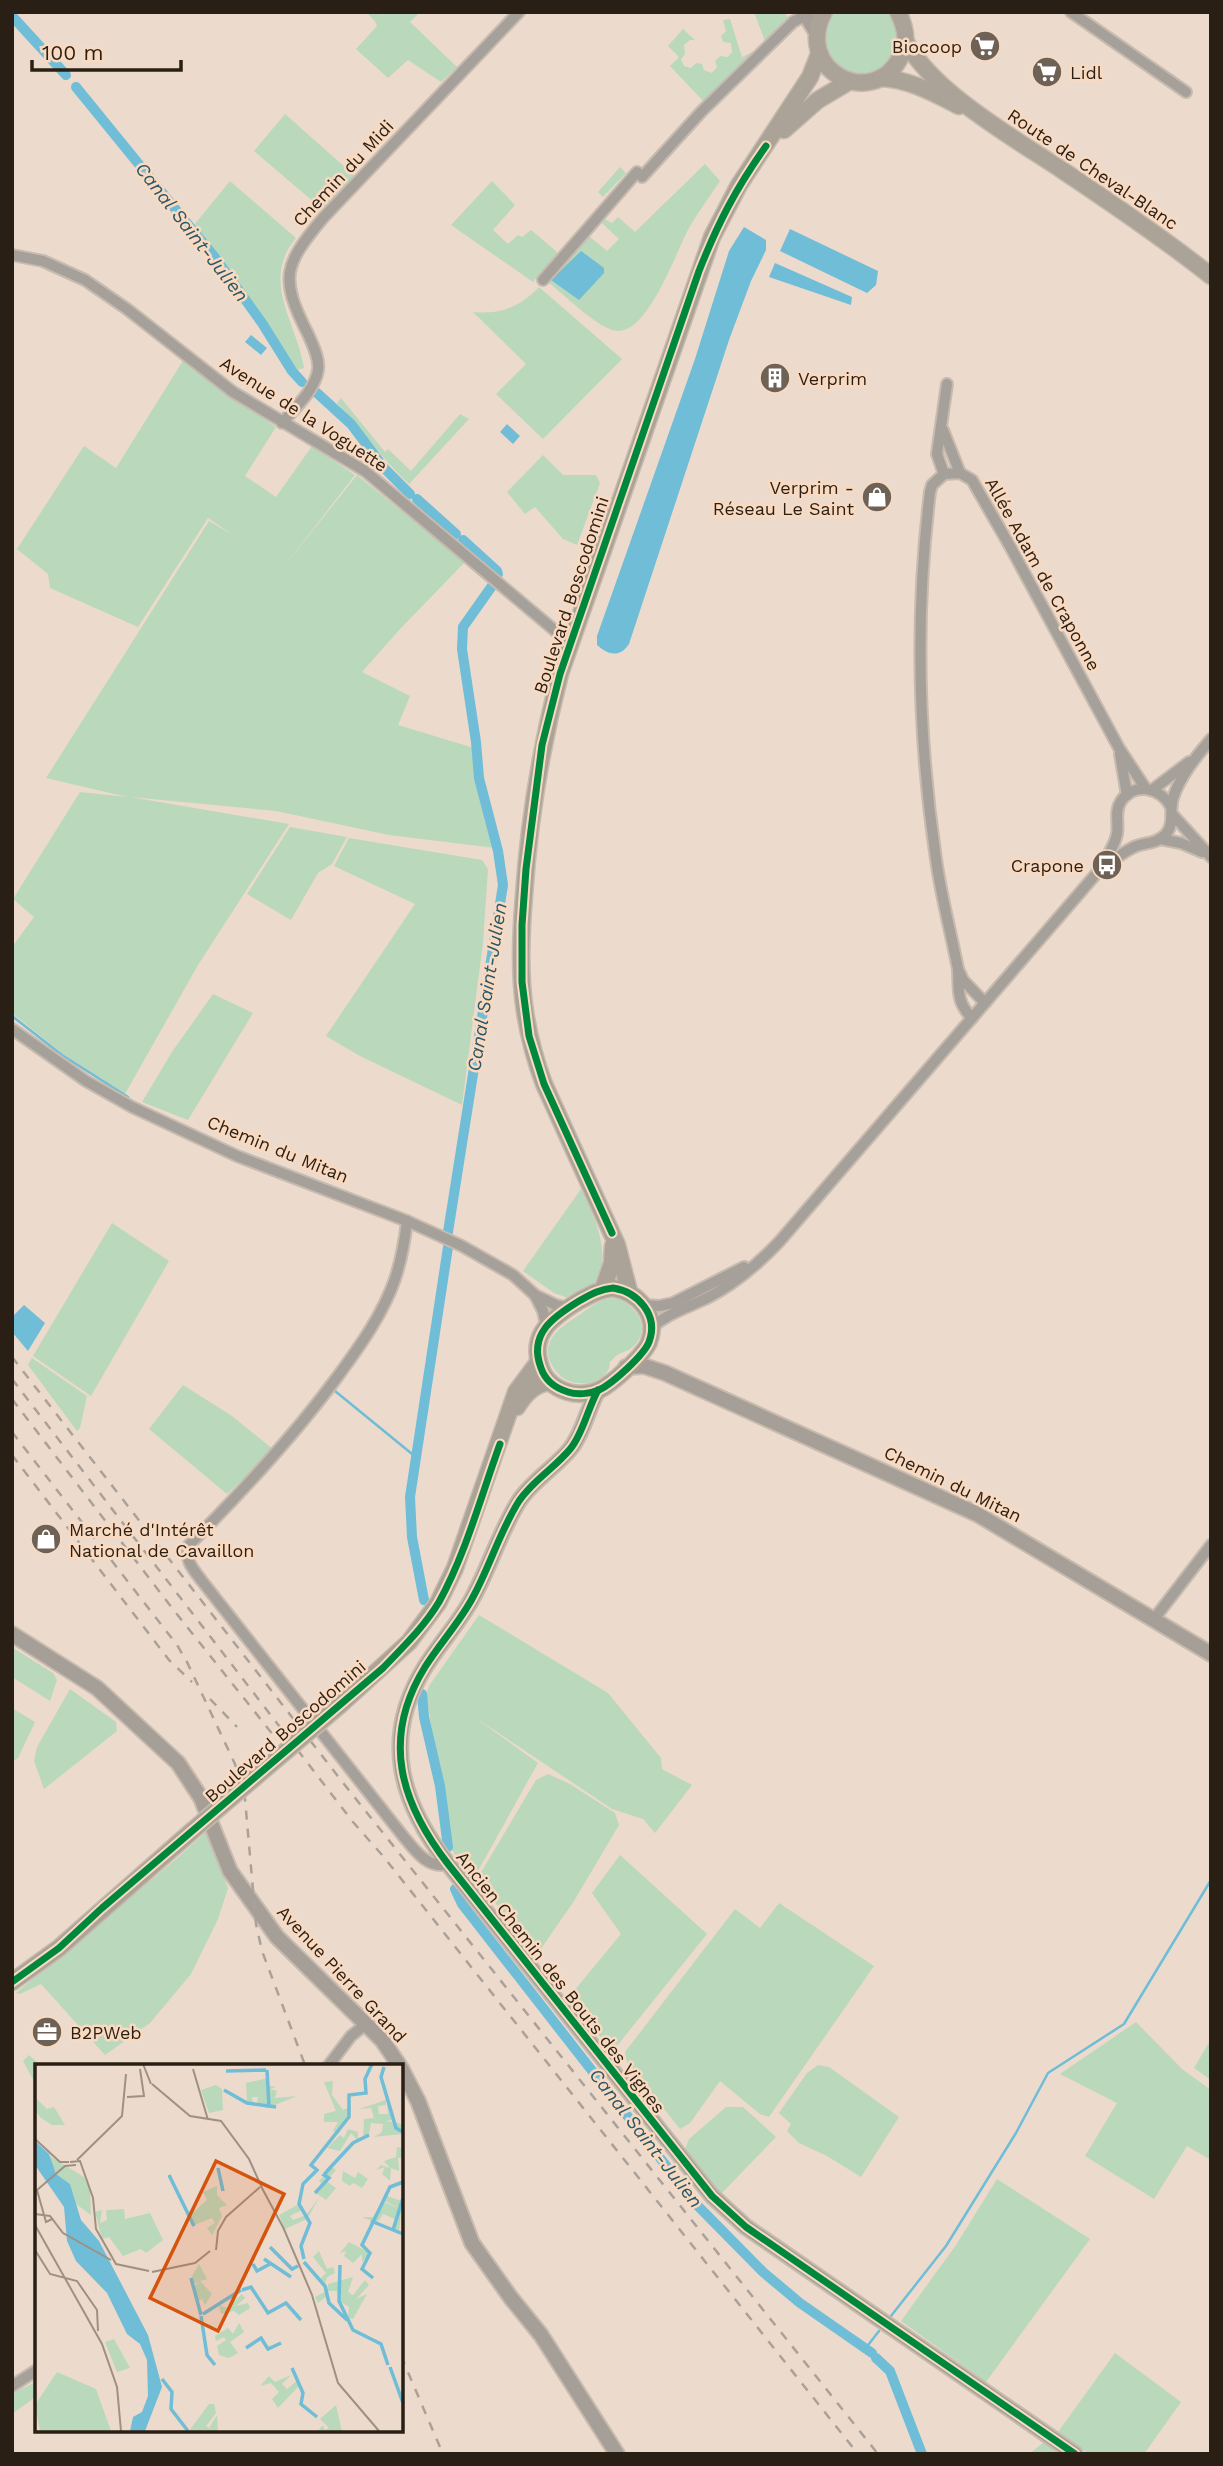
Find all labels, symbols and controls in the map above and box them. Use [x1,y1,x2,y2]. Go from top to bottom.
scale bar [32,28,180,72]
supermarket icon: Biocoop [968,29,1002,63]
place label: Biocoop [892,36,962,57]
text: 100 m [42,40,104,65]
supermarket icon: Lidl [1030,55,1064,89]
place label: Lidl [1070,62,1103,83]
street label: Route de Cheval-Blanc [1004,104,1182,234]
street label: Chemin du Midi [288,115,398,231]
water label: Canal Saint-Julien [130,158,254,306]
street label: Avenue de la Voguette [216,352,392,476]
building icon: Verprim [758,361,792,395]
place label: Verprim [798,368,867,389]
street label: Allée Adam de Craponne [981,474,1105,674]
place label: Verprim - Réseau Le Saint [713,477,854,519]
shop icon: Verprim - Réseau Le Saint [860,480,894,514]
street label: Boulevard Boscodomini [529,494,613,696]
bus stop icon: Crapone [1090,848,1124,882]
place label: Crapone [1011,855,1084,876]
water label: Canal Saint-Julien [462,901,512,1073]
street label: Chemin du Mitan [204,1111,352,1187]
street label: Chemin du Mitan [881,1442,1025,1526]
place label: Marché d'Intérêt National de Cavaillon [69,1519,255,1561]
shop icon: Marché d'Intérêt National de Cavaillon [29,1522,63,1556]
street label: Boulevard Boscodomini [200,1656,370,1806]
street label: Ancien Chemin des Bouts des Vignes [452,1847,670,2117]
street label: Avenue Pierre Grand [273,1901,411,2047]
office icon: B2PWeb [30,2015,64,2049]
place label: B2PWeb [70,2022,142,2043]
inset map [35,2064,402,2431]
water label: Canal Saint-Julien [584,2064,708,2212]

